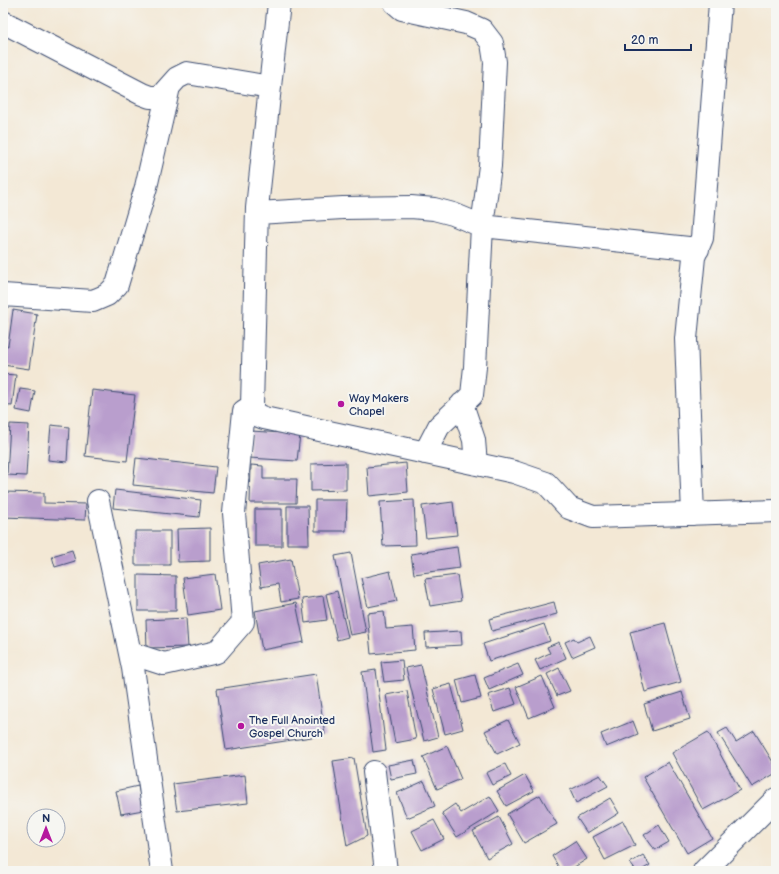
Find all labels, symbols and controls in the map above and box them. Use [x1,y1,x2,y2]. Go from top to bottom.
scale bar [625,26,691,52]
text: 20 m [631,33,658,48]
place label: Way Makers Chapel [349,392,409,418]
marker: Way Makers Chapel [336,399,346,409]
place label: The Full Anointed Gospel Church [249,714,335,740]
marker: The Full Anointed Gospel Church [236,721,246,731]
north arrow [26,808,66,848]
text: N [42,812,50,825]

